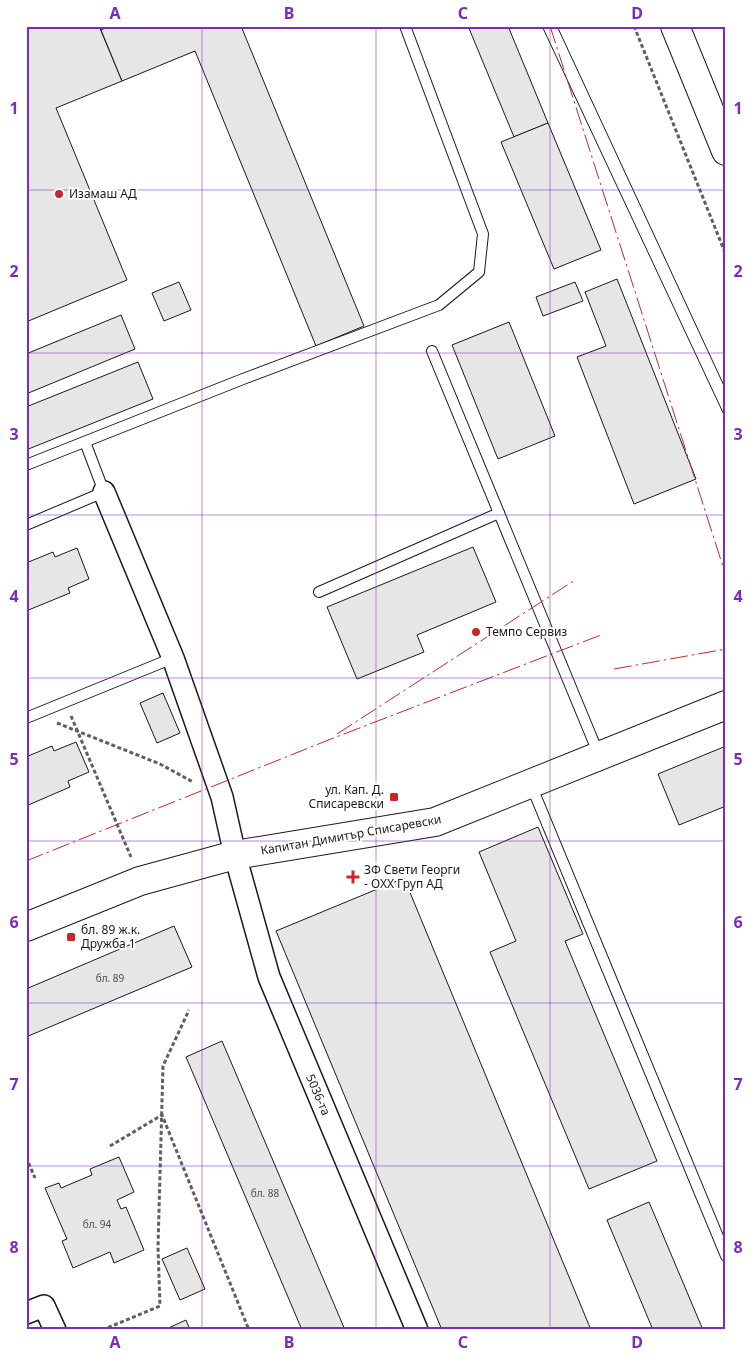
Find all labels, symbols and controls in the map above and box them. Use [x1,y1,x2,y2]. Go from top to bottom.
text: A [109,2,121,24]
text: B [284,2,294,24]
text: C [458,2,468,24]
text: D [631,2,643,24]
text: 1 [9,97,19,119]
text: 1 [733,97,743,119]
place label: Изамаш АД [69,185,137,202]
marker: Изамаш АД [53,188,65,200]
text: 2 [9,260,19,282]
text: 2 [733,260,743,282]
text: 3 [9,423,19,445]
text: 3 [733,423,743,445]
text: 4 [9,585,19,607]
text: 4 [733,585,743,607]
place label: Темпо Сервиз [486,623,567,640]
marker: Темпо Сервиз [470,626,482,638]
text: 5 [9,748,19,770]
text: 5 [733,748,743,770]
place label: ул. Кап. Д. Списаревски [309,781,384,812]
marker: ул. Кап. Д. Списаревски [388,791,400,803]
street label: Капитан Димитър Списаревски [259,810,443,859]
place label: ЗФ Свети Георги - ОХХ Груп АД [364,861,460,892]
marker: ЗФ Свети Георги - ОХХ Груп АД [346,870,360,884]
text: 6 [9,911,19,933]
text: 6 [733,911,743,933]
place label: бл. 89 ж.к. Дружба 1 [81,921,140,952]
marker: бл. 89 ж.к. Дружба 1 [65,931,77,943]
house number: бл. 89 [96,971,125,985]
street label: 5036-та [302,1072,335,1118]
text: 7 [9,1073,19,1095]
text: 7 [733,1073,743,1095]
house number: бл. 88 [251,1186,280,1200]
house number: бл. 94 [83,1217,112,1231]
text: 8 [9,1236,19,1258]
text: 8 [733,1236,743,1258]
text: A [109,1331,121,1353]
text: B [284,1331,294,1353]
text: C [458,1331,468,1353]
text: D [631,1331,643,1353]

